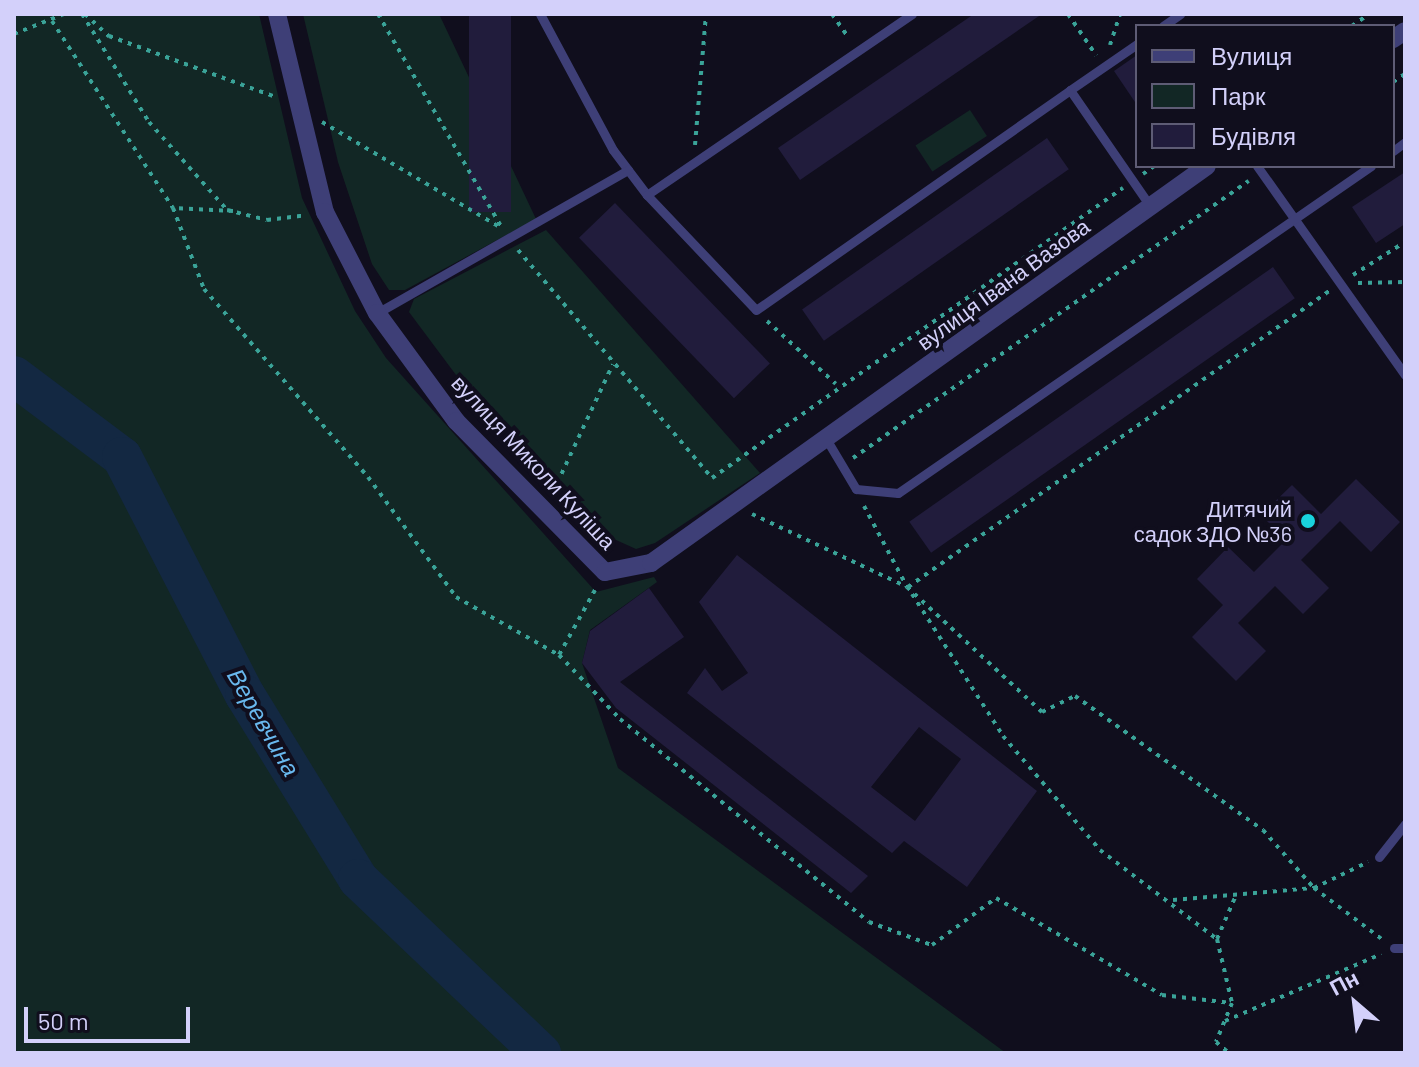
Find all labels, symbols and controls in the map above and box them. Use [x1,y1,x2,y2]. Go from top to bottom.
legend [1135,24,1395,168]
text: Вулиця [1211,41,1292,70]
text: Парк [1211,81,1265,110]
text: Будівля [1211,121,1296,150]
street label: вулиця Івана Вазова [912,213,1094,355]
street label: вулиця Миколи Куліша [446,369,622,555]
place label: Дитячий садок ЗДО №36 [1134,495,1292,546]
marker: Дитячий садок ЗДО №36 [1299,512,1317,530]
water label: Веревчина [222,663,306,781]
north arrow [1315,963,1395,1043]
text: Пн [1325,964,1363,1000]
scale bar [28,991,194,1041]
text: 50 m [38,1006,89,1035]

